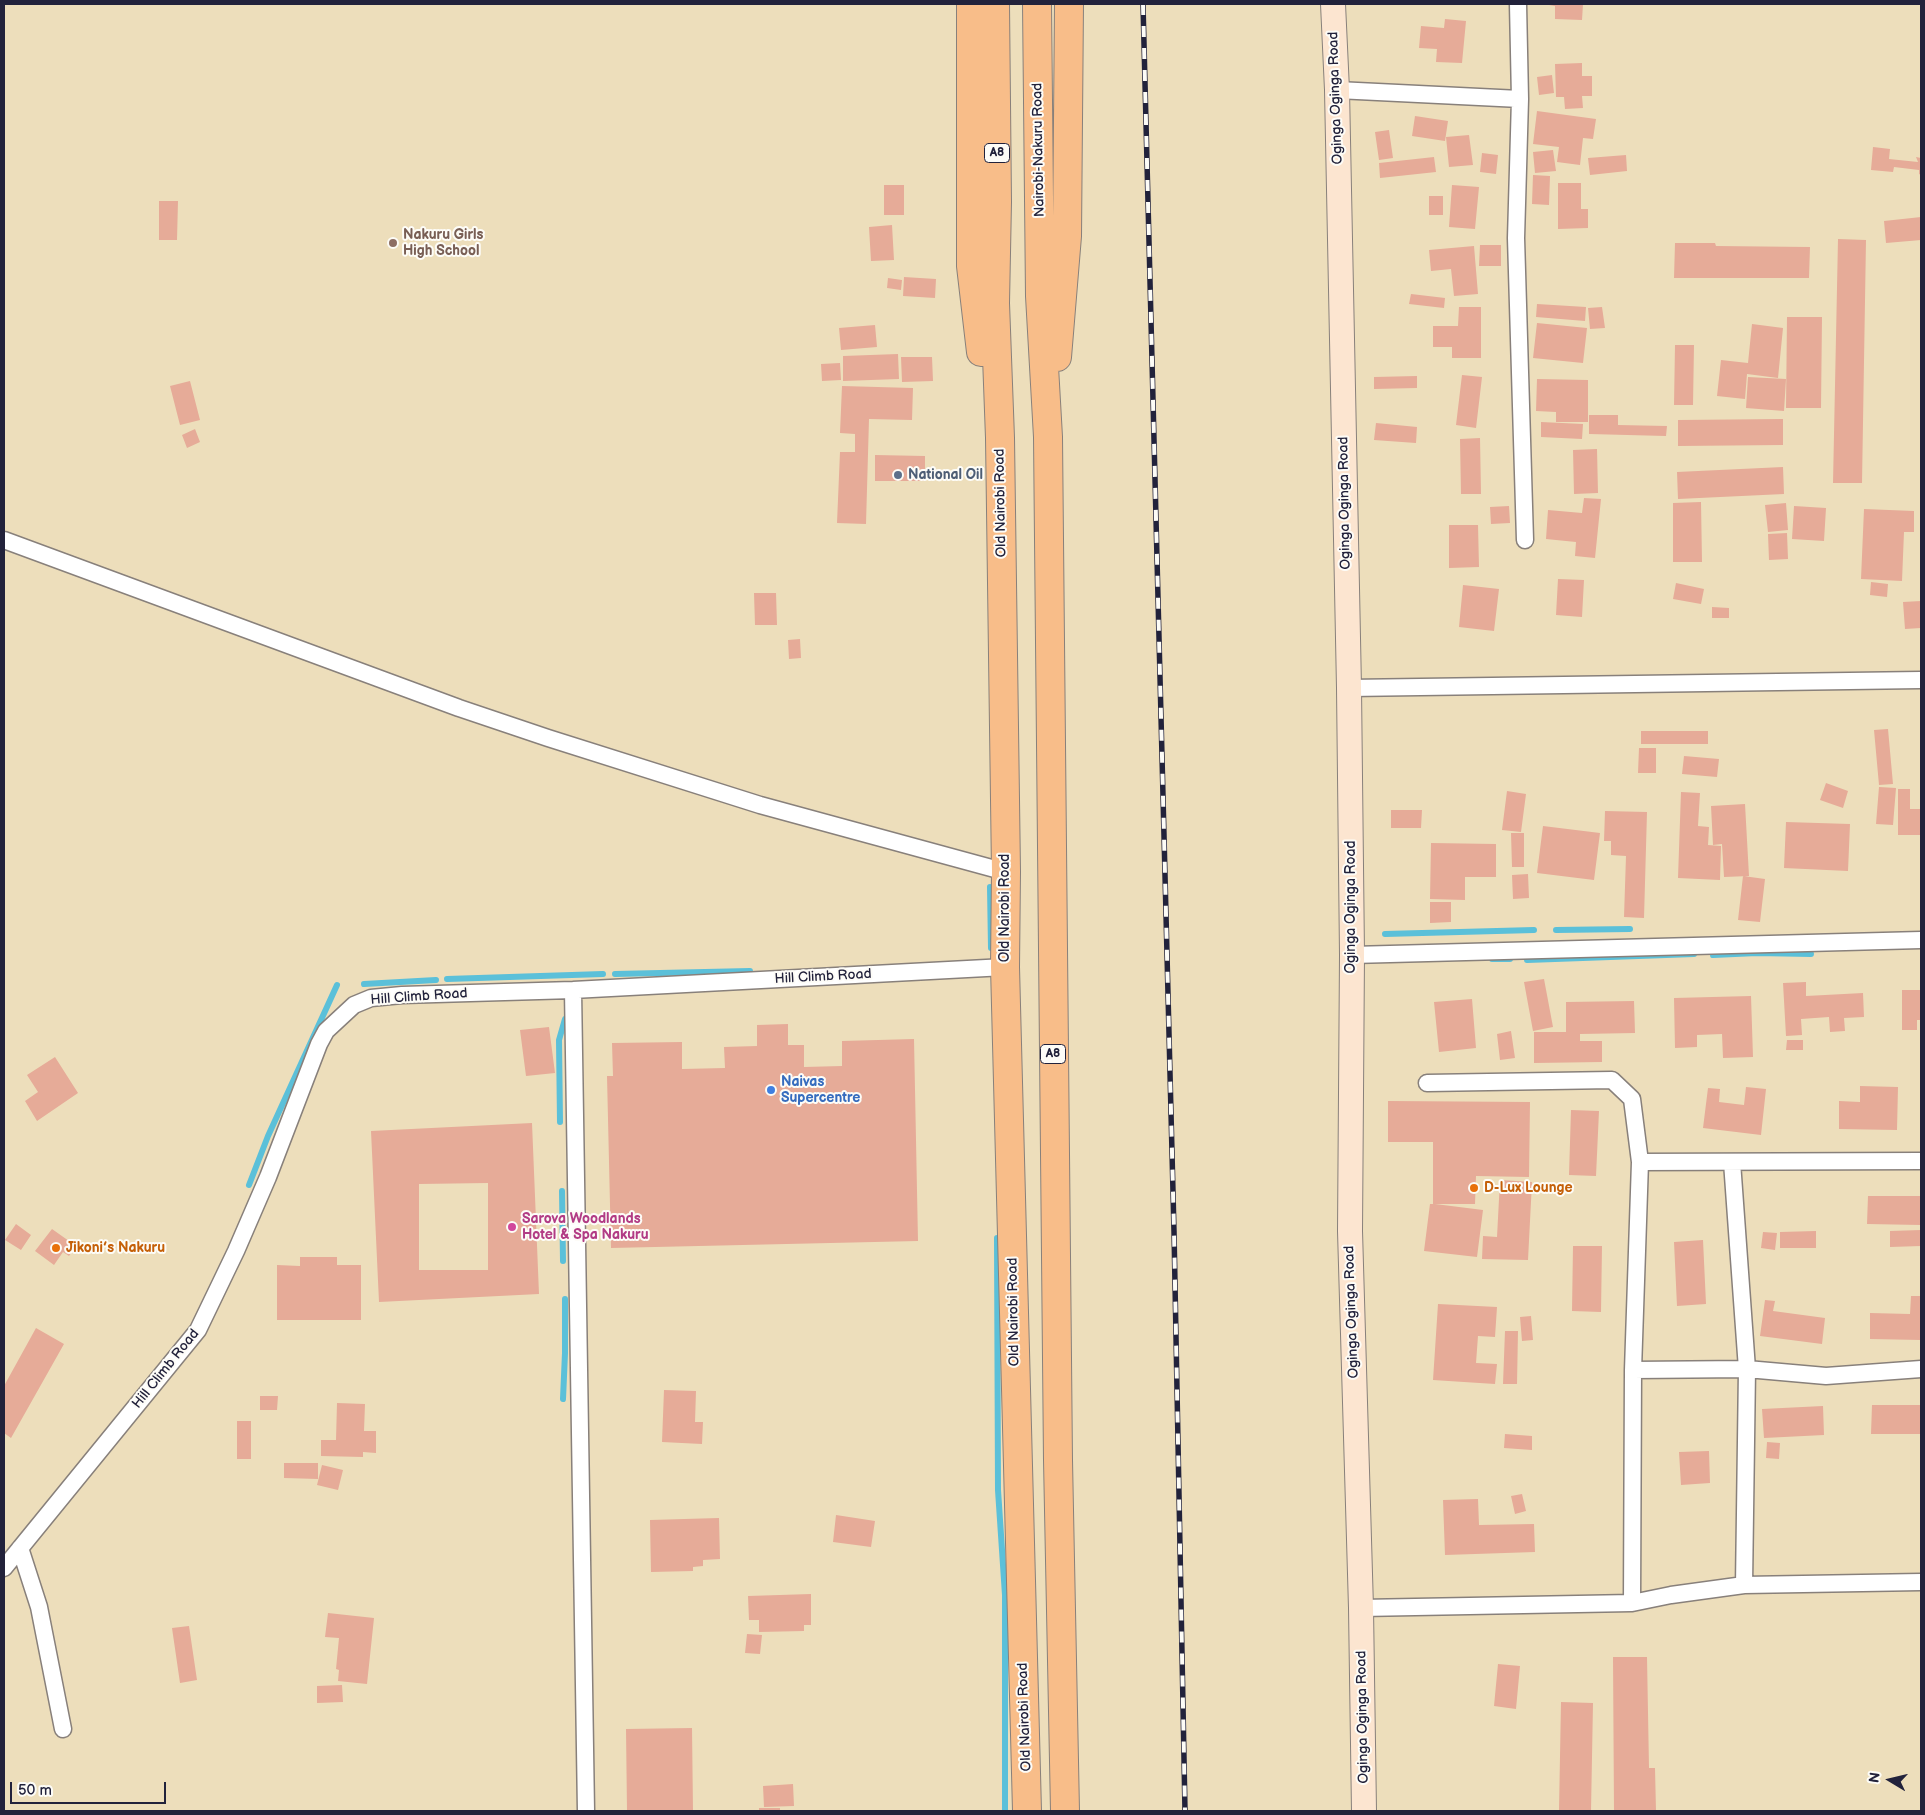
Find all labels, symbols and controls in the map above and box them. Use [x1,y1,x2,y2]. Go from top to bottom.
street label: Oginga Oginga Road [1325,31,1347,165]
street label: Nairobi-Nakuru Road [1029,83,1049,217]
road number: A8 [984,144,1010,162]
place label: Nakuru Girls High School [403,227,483,260]
marker: Nakuru Girls High School [387,237,399,249]
street label: Oginga Oginga Road [1335,436,1355,570]
street label: Old Nairobi Road [992,448,1010,558]
place label: National Oil [908,467,983,483]
marker: National Oil [892,469,904,481]
street label: Oginga Oginga Road [1343,841,1359,973]
street label: Old Nairobi Road [997,854,1013,962]
street label: Hill Climb Road [774,966,872,988]
street label: Hill Climb Road [370,985,468,1009]
road number: A8 [1040,1044,1066,1064]
place label: Naivas Supercentre [781,1074,860,1106]
marker: Naivas Supercentre [765,1084,777,1096]
place label: D-Lux Lounge [1484,1180,1572,1196]
marker: D-Lux Lounge [1468,1182,1480,1194]
place label: Sarova Woodlands Hotel & Spa Nakuru [522,1211,649,1244]
marker: Sarova Woodlands Hotel & Spa Nakuru [506,1221,518,1233]
place label: Jikoni’s Nakuru [66,1240,165,1256]
marker: Jikoni’s Nakuru [50,1242,62,1254]
street label: Oginga Oginga Road [1341,1245,1363,1379]
street label: Old Nairobi Road [1005,1257,1023,1367]
street label: Hill Climb Road [129,1326,203,1412]
street label: Oginga Oginga Road [1353,1650,1373,1784]
street label: Old Nairobi Road [1015,1662,1035,1772]
north arrow [1865,1755,1915,1805]
text: N [1865,1771,1884,1784]
scale bar [12,1772,169,1804]
text: 50 m [18,1781,52,1800]

